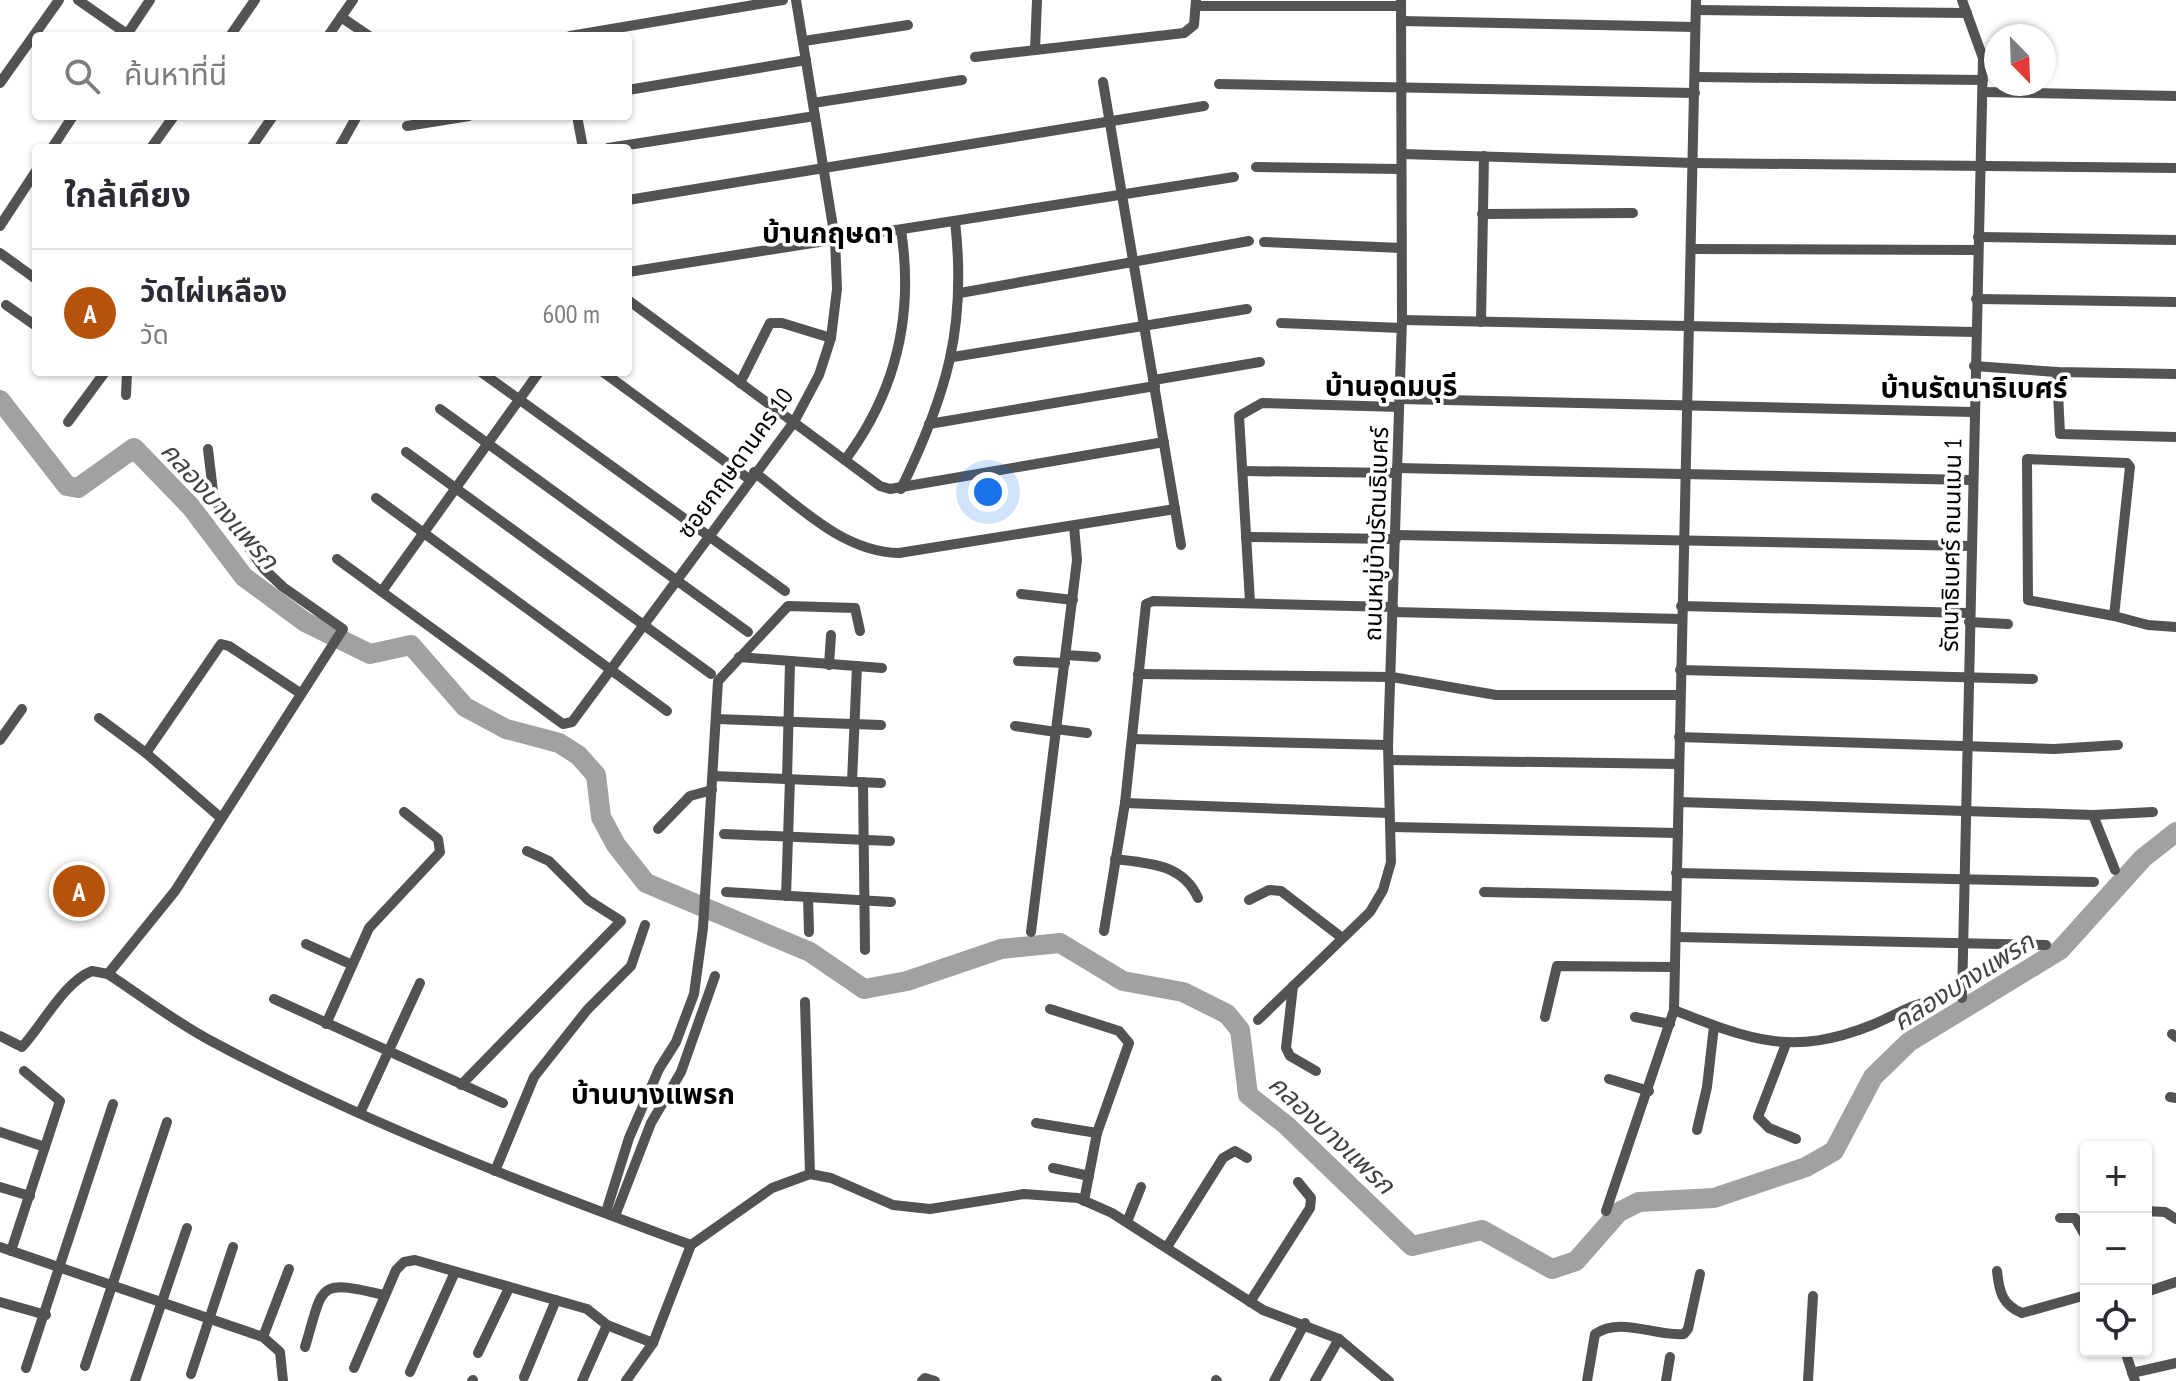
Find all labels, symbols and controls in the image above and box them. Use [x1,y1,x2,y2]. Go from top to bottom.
north arrow [1984,24,2056,96]
search box [32,32,632,120]
icon: search [60,54,104,98]
text: ค้นหาที่นี่ [124,54,227,93]
text: ใกล้เคียง [64,172,191,216]
district label: บ้านกฤษดา [762,214,894,251]
text: วัดไผ่เหลือง [140,271,287,310]
text: A [83,297,97,330]
text: 600 m [542,297,600,330]
text: วัด [140,318,169,351]
district label: บ้านอุดมบุรี [1325,367,1457,404]
district label: บ้านรัตนาธิเบศร์ [1881,369,2068,406]
street label: ซอยกฤษดานคร 10 [670,382,800,544]
street label: ถนนหมู่บ้านรัตนธิเบศร์ [1357,425,1395,642]
water label: คลองบางแพรก [154,434,287,577]
street label: รัตนาธิเบศร์ ถนนเมน 1 [1934,438,1968,652]
your location [968,472,1008,512]
pin: A [53,861,105,921]
water label: คลองบางแพรก [1886,924,2041,1038]
water label: คลองบางแพรก [1262,1067,1403,1202]
district label: บ้านบางแพรก [571,1075,735,1112]
map controls [2080,1141,2152,1357]
button: + [2080,1141,2152,1213]
button: − [2080,1213,2152,1285]
button: locate [2080,1285,2152,1357]

